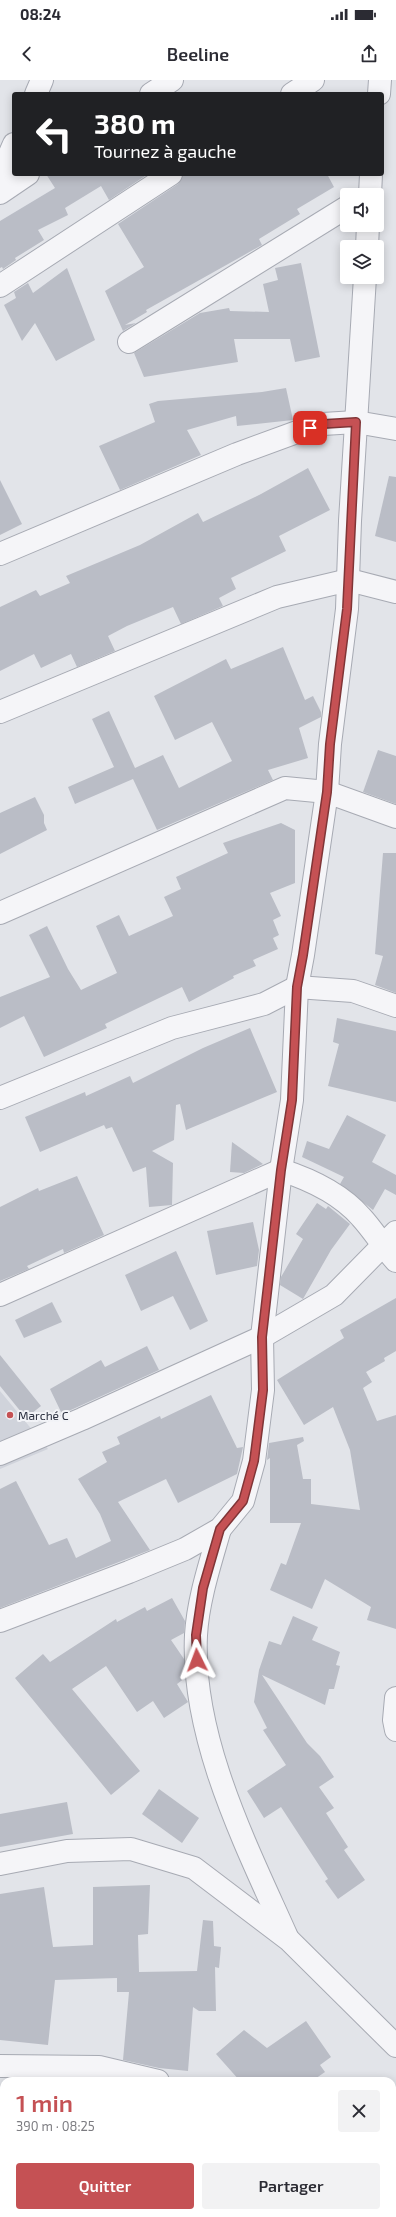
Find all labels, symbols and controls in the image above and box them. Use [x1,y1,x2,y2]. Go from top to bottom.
text: 08:24 [20,5,61,23]
icon: back [16,43,38,65]
text: Beeline [167,43,229,65]
icon: share [358,43,380,65]
text: 380 m [94,106,176,140]
icon: left [28,108,80,160]
text: Tournez à gauche [94,140,236,162]
map controls [340,188,384,284]
button: sound [340,188,384,232]
button: layers [340,240,384,284]
pin [293,411,327,445]
icon: arrive [299,417,321,439]
place label: Marché C [18,1408,69,1422]
marker: Marché C [5,1410,15,1420]
position arrow [176,1639,218,1681]
text: 1 min [16,2088,73,2117]
button: close [338,2090,380,2132]
text: 390 m · 08:25 [16,2118,95,2134]
button: Quitter [16,2163,194,2209]
button: Partager [202,2163,380,2209]

